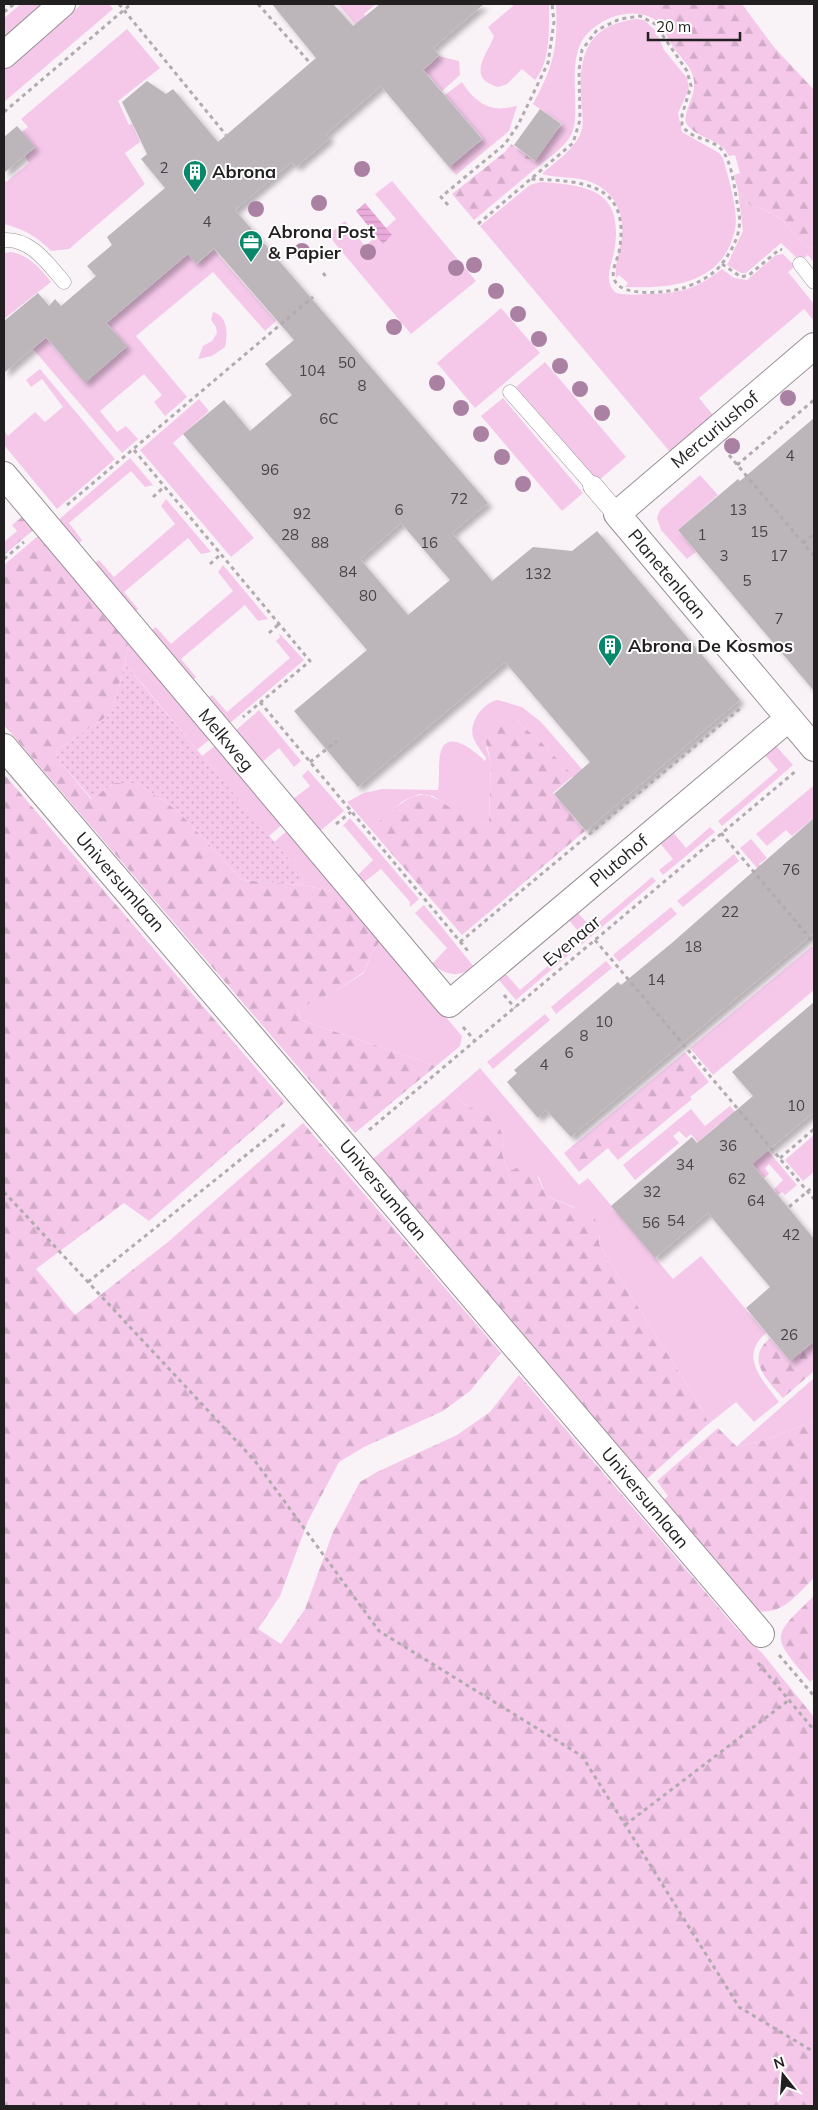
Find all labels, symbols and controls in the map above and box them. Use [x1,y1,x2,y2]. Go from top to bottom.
scale bar [648,10,740,42]
text: 20 m [656,17,691,36]
house number: 2 [159,158,169,177]
building icon: Abrona [182,159,208,193]
place label: Abrona [212,160,276,183]
house number: 4 [202,212,212,231]
place label: Abrona Post & Papier [268,220,375,264]
office icon: Abrona Post & Papier [238,229,264,263]
house number: 50 [338,353,356,372]
house number: 104 [298,361,326,380]
house number: 8 [357,376,367,395]
street label: Mercuriushof [666,386,764,473]
house number: 6C [319,409,339,428]
house number: 4 [785,446,795,465]
house number: 96 [261,460,279,479]
house number: 72 [450,489,468,508]
house number: 6 [394,500,404,519]
house number: 13 [729,500,747,519]
house number: 92 [293,504,311,523]
house number: 15 [750,522,768,541]
street label: Planetenlaan [623,524,712,623]
house number: 28 [281,525,299,544]
house number: 1 [697,525,707,544]
house number: 88 [311,533,329,552]
house number: 16 [420,533,438,552]
house number: 3 [719,546,729,565]
house number: 17 [770,546,788,565]
house number: 84 [339,562,357,581]
house number: 132 [524,564,552,583]
house number: 5 [742,571,752,590]
house number: 80 [359,586,377,605]
house number: 7 [774,609,784,628]
building icon: Abrona De Kosmos [597,633,623,667]
place label: Abrona De Kosmos [628,634,793,657]
street label: Melkweg [194,704,259,776]
street label: Universumlaan [71,827,170,936]
street label: Plutohof [585,829,653,892]
house number: 76 [782,860,800,879]
house number: 22 [721,902,739,921]
street label: Evenaar [538,910,606,971]
house number: 18 [684,937,702,956]
house number: 14 [647,970,665,989]
house number: 10 [595,1012,613,1031]
house number: 8 [579,1026,589,1045]
house number: 6 [564,1043,574,1062]
house number: 4 [539,1055,549,1074]
house number: 10 [787,1096,805,1115]
street label: Universumlaan [334,1134,432,1245]
house number: 36 [719,1136,737,1155]
house number: 34 [676,1155,694,1174]
house number: 62 [728,1169,746,1188]
house number: 32 [643,1182,661,1201]
house number: 64 [747,1191,765,1210]
house number: 54 [667,1211,685,1230]
house number: 56 [642,1213,660,1232]
house number: 42 [782,1225,800,1244]
house number: 26 [780,1325,798,1344]
street label: Universumlaan [596,1442,694,1553]
north arrow [758,2050,808,2100]
text: N [772,2052,787,2073]

